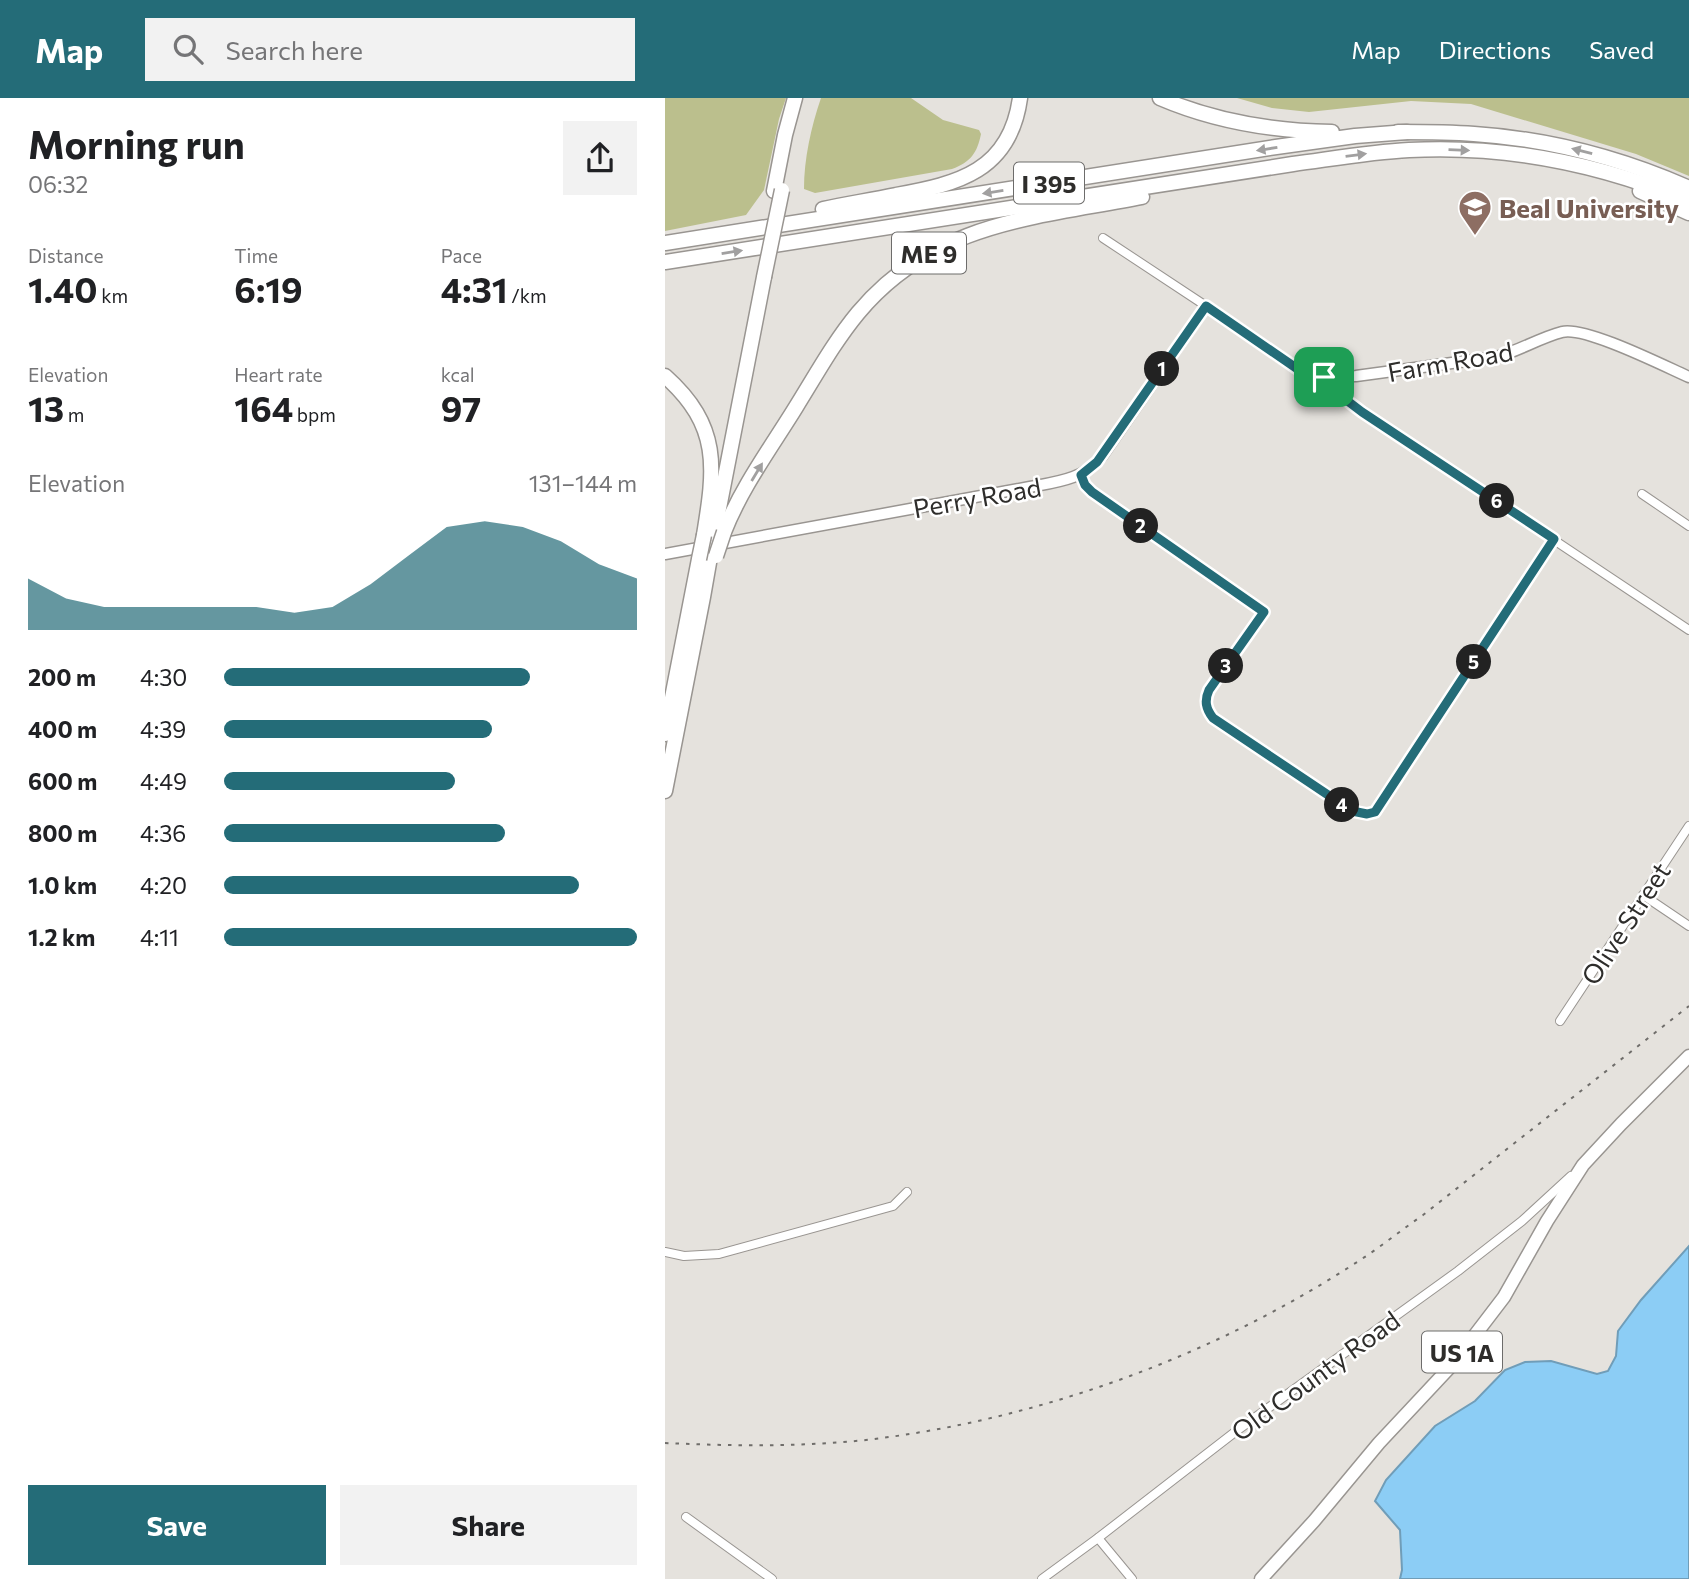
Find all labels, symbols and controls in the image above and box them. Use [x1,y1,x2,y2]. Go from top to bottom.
search box [145,18,635,81]
text: Map [35,29,103,70]
icon: search [169,30,207,68]
text: Search here [225,34,363,65]
text: Map [1351,35,1401,64]
text: Directions [1439,35,1551,64]
text: Saved [1589,35,1654,64]
text: Morning run [28,120,245,167]
button: share [563,121,637,195]
one-way arrow [1255,144,1277,155]
one-way arrow [1448,144,1470,156]
one-way arrow [1571,145,1593,156]
one-way arrow [1345,150,1367,161]
road number: I 395 [1014,162,1084,204]
text: 06:32 [28,170,88,198]
one-way arrow [982,186,1004,197]
school or university icon: Beal University [1456,188,1494,237]
place label: Beal University [1499,192,1679,223]
road number: ME 9 [892,232,966,274]
text: Distance [28,244,104,267]
text: Time [234,244,278,267]
text: Pace [441,244,482,267]
one-way arrow [722,246,744,257]
text: 1.40 [28,267,98,310]
text: 6:19 [234,267,303,310]
text: 4:31 [441,267,508,310]
text: km [98,284,128,307]
text: /km [508,284,547,307]
street label: Farm Road [1385,335,1515,387]
pin [1294,347,1354,407]
pin: 1 [1145,352,1179,386]
text: 1 [1157,357,1166,380]
icon: arrive [1305,358,1343,396]
text: Elevation [28,363,108,386]
text: Heart rate [234,363,323,386]
text: kcal [441,363,475,386]
text: 13 [28,386,64,429]
text: 164 [234,386,293,429]
text: 97 [441,386,481,429]
text: m [64,403,84,426]
text: bpm [293,403,336,426]
one-way arrow [750,462,763,481]
text: Elevation [28,469,125,497]
text: 131–144 m [529,469,637,497]
street label: Perry Road [911,470,1043,524]
pin: 6 [1479,484,1515,518]
text: 6 [1491,489,1502,512]
pin: 2 [1123,508,1159,544]
text: 2 [1135,514,1146,537]
pin: 5 [1457,644,1491,680]
pin: 3 [1209,648,1243,684]
text: 5 [1468,650,1479,673]
text: 3 [1220,654,1231,677]
text: 200 m [28,663,96,691]
text: 4:30 [140,663,187,691]
text: 400 m [28,715,97,743]
text: 4:39 [140,715,186,743]
text: 600 m [28,767,97,795]
text: 4:49 [140,767,187,795]
pin: 4 [1325,788,1359,822]
text: 4 [1336,793,1347,816]
text: 800 m [28,819,97,847]
text: 4:36 [140,819,186,847]
street label: Olive Street [1574,856,1676,990]
text: 1.0 km [28,871,97,899]
text: 4:20 [140,871,187,899]
text: 1.2 km [28,923,95,951]
text: 4:11 [140,923,179,951]
street label: Old County Road [1225,1304,1405,1446]
road number: US 1A [1422,1332,1502,1372]
button: Save [28,1485,326,1565]
button: Share [340,1485,637,1565]

